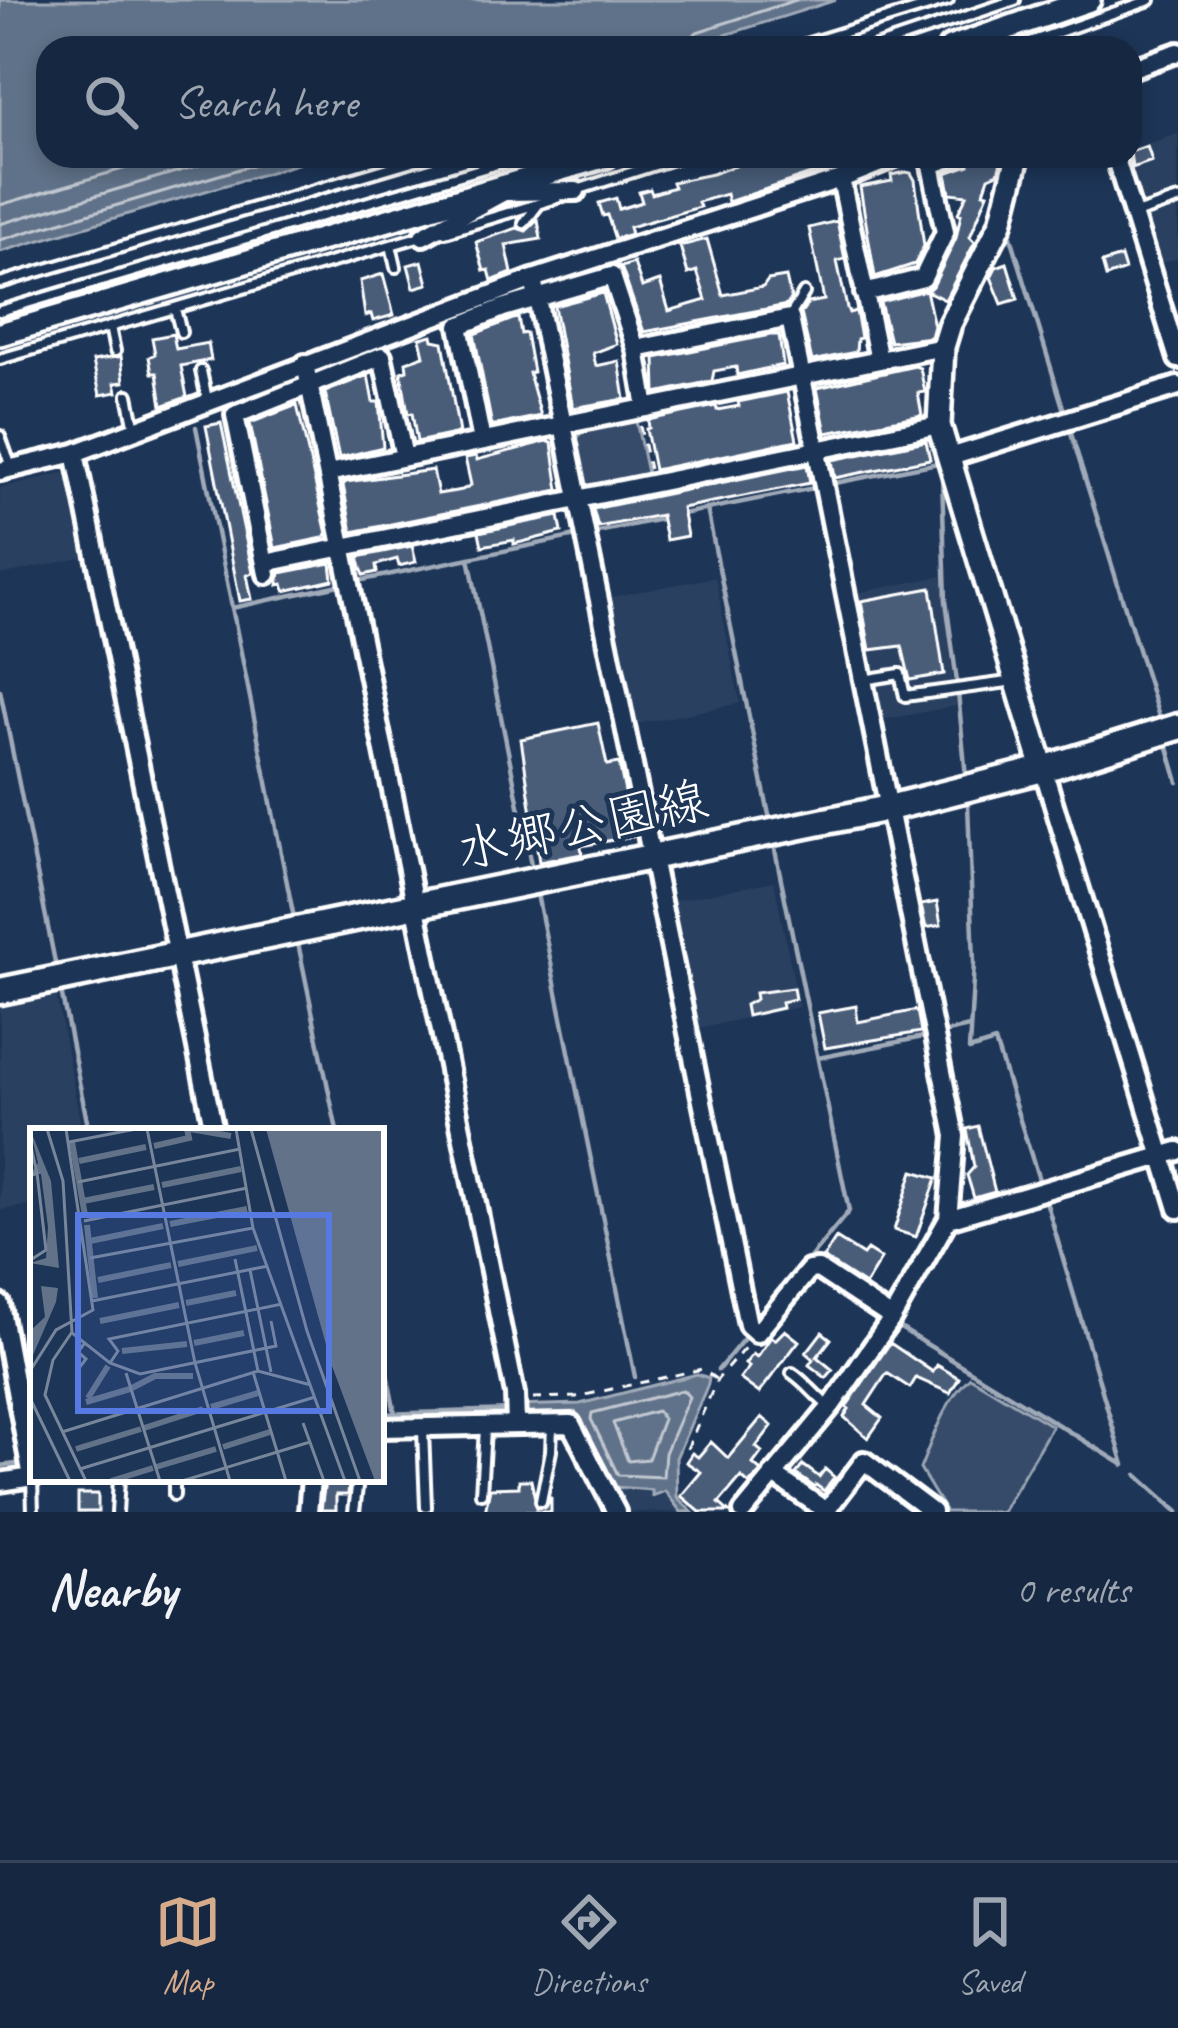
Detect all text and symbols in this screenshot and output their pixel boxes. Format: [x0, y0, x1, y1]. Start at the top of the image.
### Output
search box [36, 36, 1142, 168]
icon: search [78, 69, 144, 135]
text: Search here [174, 74, 357, 131]
street label: 水郷公園線 [451, 767, 713, 883]
inset map [30, 1128, 384, 1482]
text: Nearby [48, 1558, 176, 1622]
text: 0 results [1016, 1566, 1130, 1615]
tab: Map [155, 1889, 221, 2003]
tab: Directions [532, 1889, 646, 2003]
tab: Saved [957, 1889, 1023, 2003]

